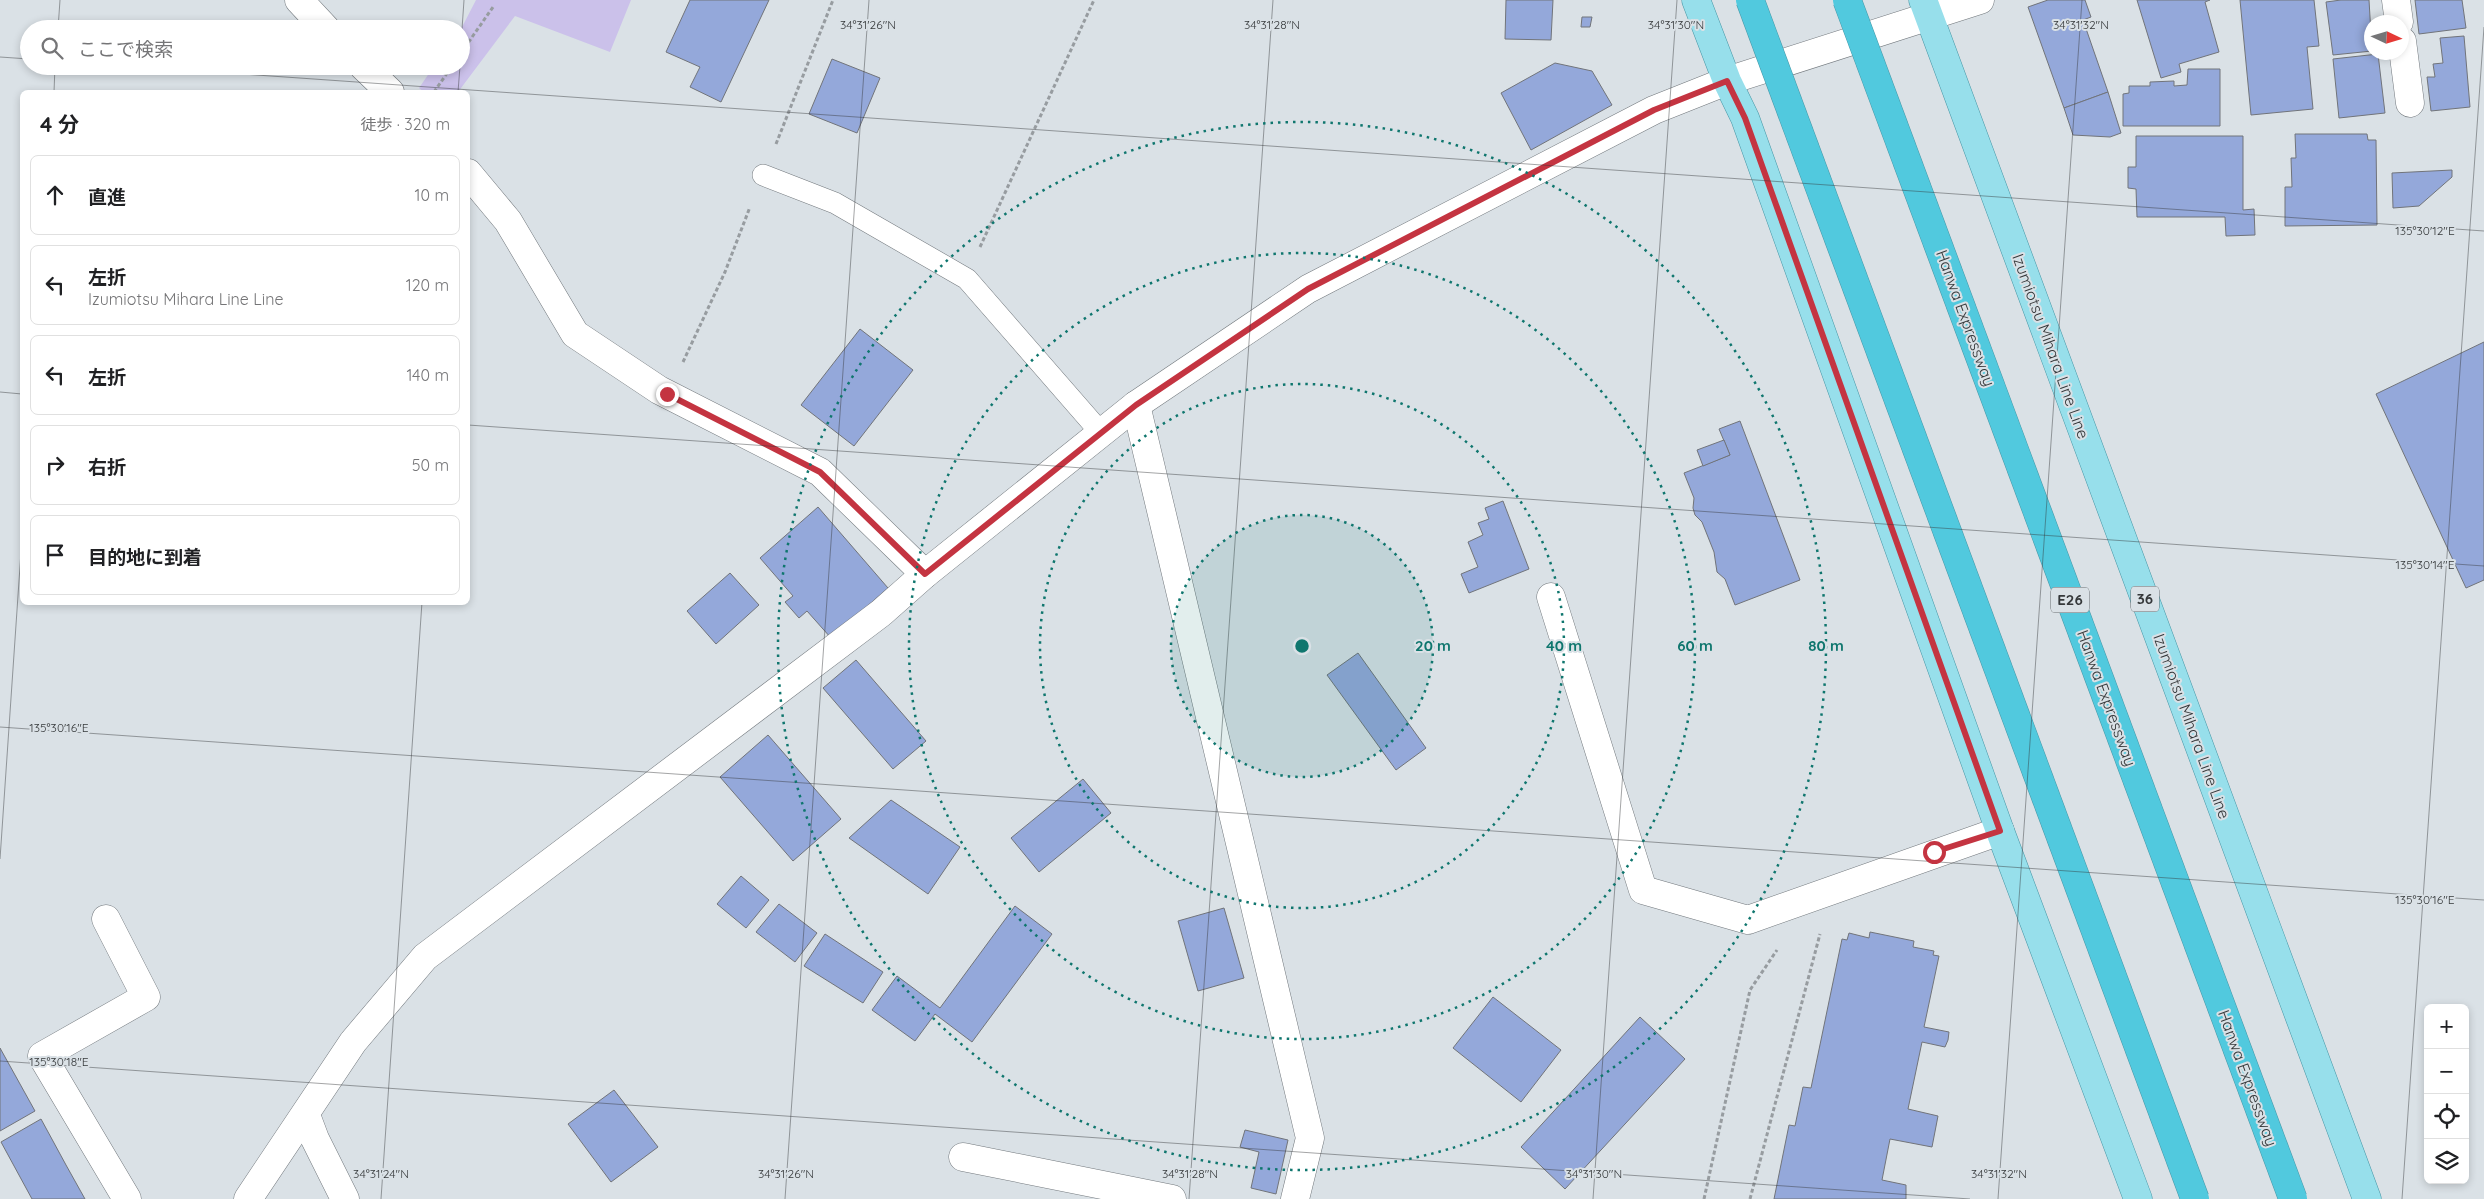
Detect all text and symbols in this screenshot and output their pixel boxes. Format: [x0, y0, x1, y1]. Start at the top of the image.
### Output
north arrow [2364, 15, 2409, 60]
text: 34°31'26"N [840, 17, 896, 32]
text: 34°31'28"N [1244, 17, 1300, 32]
text: 34°31'30"N [1648, 17, 1704, 32]
text: 34°31'32"N [2053, 17, 2109, 32]
search box [20, 20, 470, 75]
icon: search [38, 34, 66, 62]
text: ここで検索 [78, 37, 173, 61]
text: 4 分 [40, 111, 79, 137]
text: 徒歩 · 320 m [360, 114, 450, 134]
icon: ahead [41, 181, 69, 209]
text: 直進 [88, 185, 126, 209]
text: 10 m [415, 185, 449, 205]
text: 135°30'12"E [2395, 223, 2455, 238]
street label: Hanwa Expressway [1932, 247, 2000, 389]
street label: Izumiotsu Mihara Line Line [2008, 251, 2094, 441]
text: 左折 [88, 265, 126, 289]
icon: left [41, 271, 69, 299]
text: 120 m [406, 275, 449, 295]
text: Izumiotsu Mihara Line Line [88, 289, 283, 309]
icon: left [41, 361, 69, 389]
text: 左折 [88, 365, 126, 389]
text: 140 m [406, 365, 449, 385]
route end [656, 383, 679, 406]
icon: right [41, 451, 69, 479]
text: 右折 [88, 455, 126, 479]
text: 50 m [412, 455, 449, 475]
icon: arrive [41, 541, 69, 569]
text: 目的地に到着 [88, 545, 202, 569]
text: 135°30'14"E [2396, 557, 2455, 572]
road number: 36 [2131, 586, 2159, 612]
road number: E26 [2051, 588, 2089, 612]
street label: Hanwa Expressway [2073, 627, 2141, 769]
street label: Izumiotsu Mihara Line Line [2149, 631, 2235, 821]
text: 20 m [1415, 636, 1451, 655]
text: 40 m [1546, 636, 1582, 655]
text: 60 m [1677, 636, 1713, 655]
text: 80 m [1808, 636, 1844, 655]
centre of rings [1293, 637, 1311, 655]
text: 135°30'16"E [29, 720, 89, 735]
route start [1923, 841, 1946, 864]
text: 135°30'16"E [2395, 892, 2455, 907]
map controls [2424, 1004, 2469, 1184]
button: + [2424, 1004, 2469, 1049]
street label: Hanwa Expressway [2214, 1007, 2282, 1149]
button: − [2424, 1049, 2469, 1094]
text: 135°30'18"E [29, 1054, 89, 1069]
button: locate [2424, 1094, 2469, 1139]
button: layers [2424, 1139, 2469, 1184]
text: 34°31'24"N [353, 1166, 409, 1181]
text: 34°31'26"N [758, 1166, 814, 1181]
text: 34°31'28"N [1162, 1166, 1218, 1181]
text: 34°31'30"N [1566, 1166, 1622, 1181]
text: 34°31'32"N [1971, 1166, 2027, 1181]

